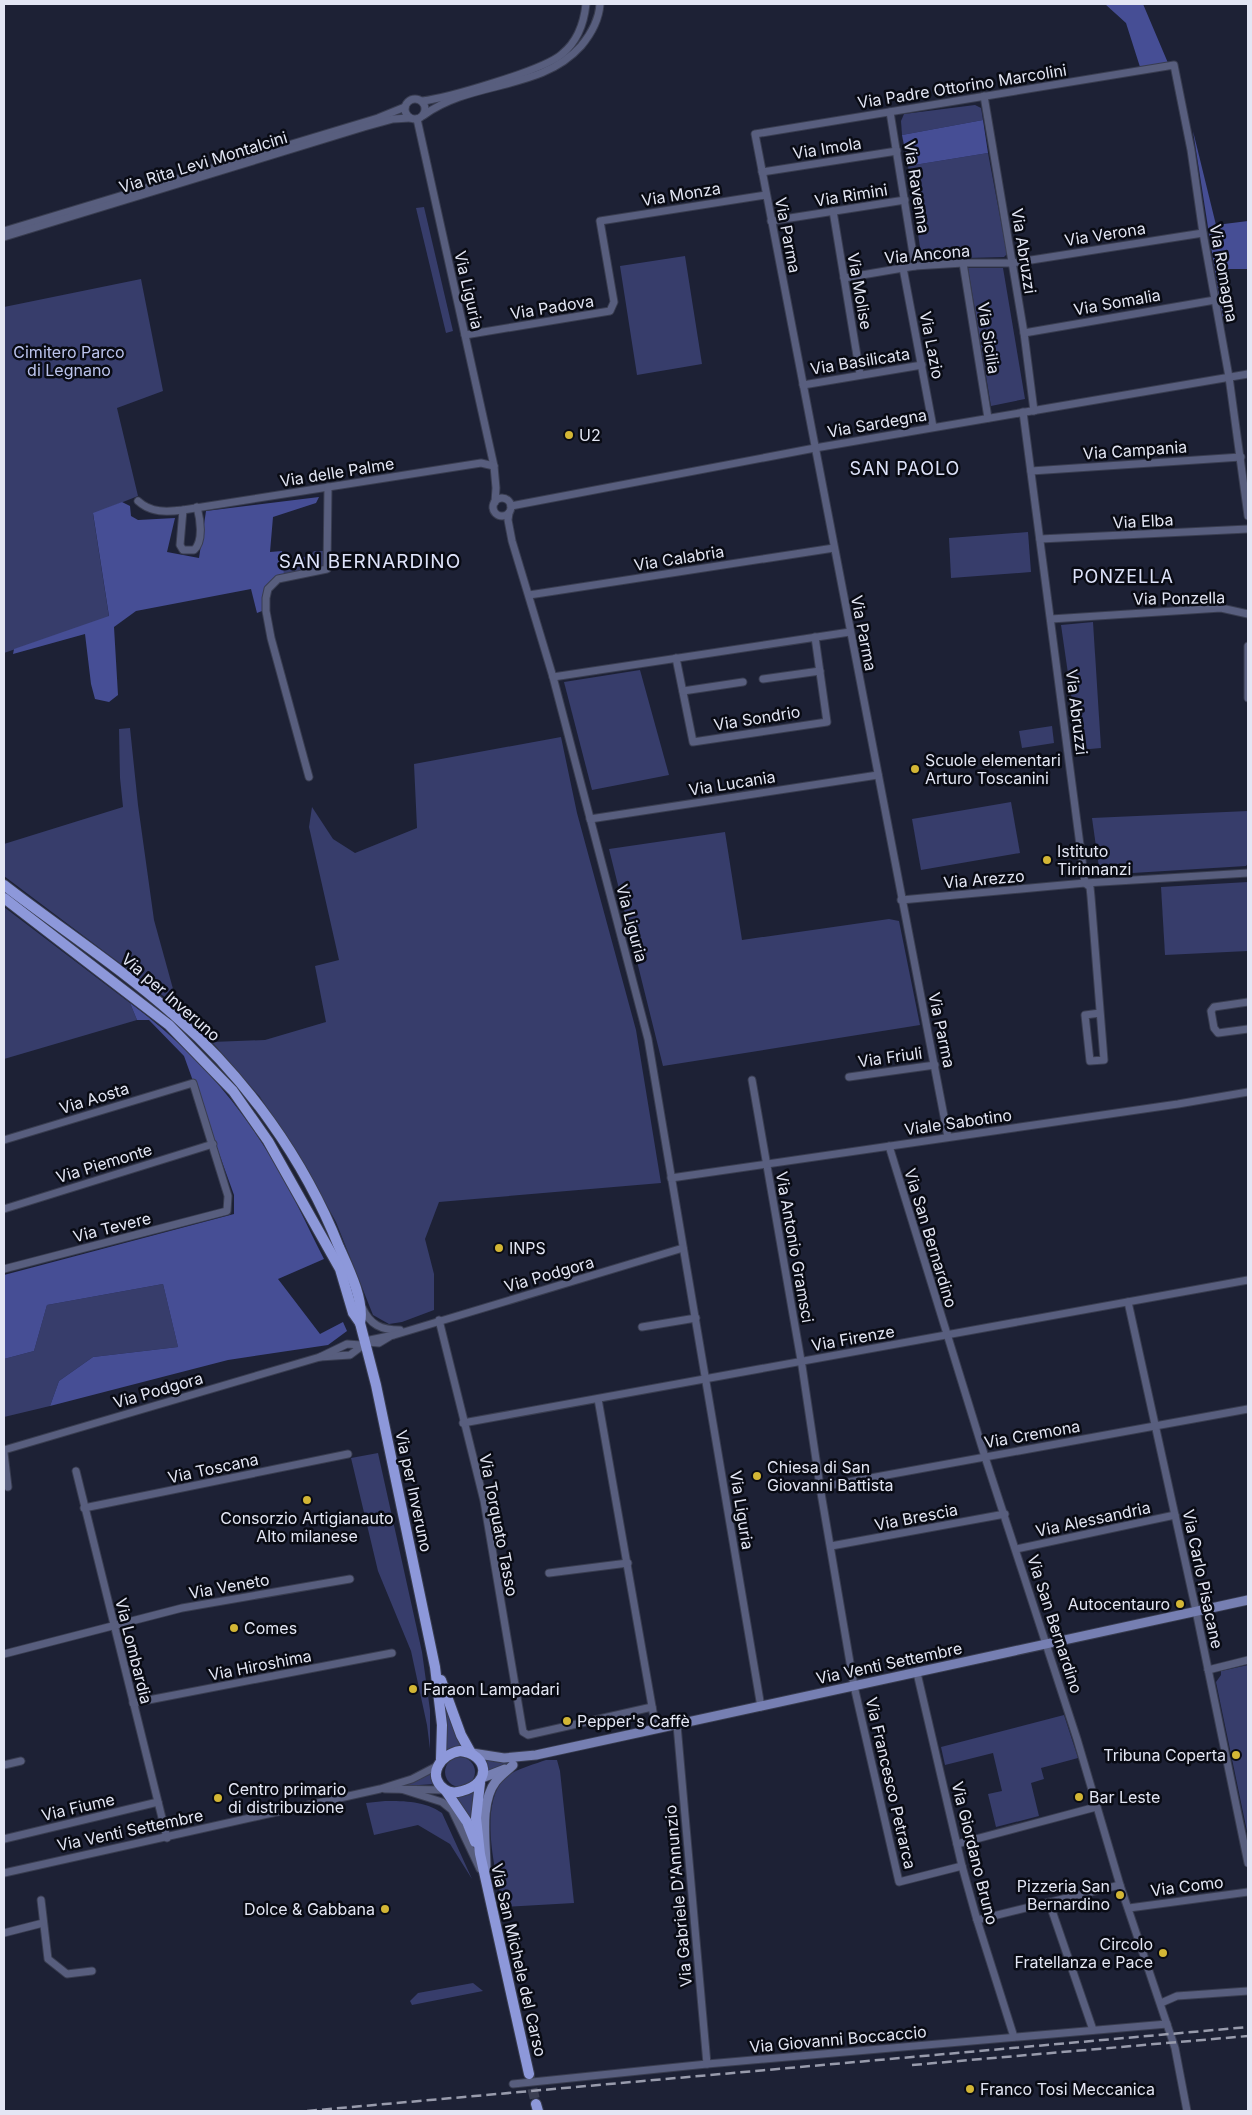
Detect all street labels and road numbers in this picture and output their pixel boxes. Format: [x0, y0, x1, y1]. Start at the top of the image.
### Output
street label: Via Padre Ottorino Marcolini [856, 60, 1068, 112]
street label: Via Rita Levi Montalcini [116, 127, 290, 197]
street label: Via Imola [791, 133, 863, 163]
street label: Via Ravenna [900, 139, 934, 235]
street label: Via Monza [640, 178, 722, 210]
street label: Via Rimini [813, 179, 889, 211]
street label: Via Parma [771, 195, 805, 275]
street label: Via Abruzzi [1007, 207, 1041, 295]
street label: Via Verona [1063, 218, 1147, 250]
street label: Via Romagna [1206, 222, 1242, 324]
street label: Via Ancona [883, 240, 971, 268]
street label: Via Liguria [450, 249, 488, 331]
street label: Via Molise [843, 251, 877, 331]
street label: Via Somalia [1072, 285, 1162, 319]
street label: Via Padova [509, 291, 595, 323]
street label: Via Sicilia [973, 301, 1005, 375]
street label: Via Lazio [916, 309, 948, 381]
street label: Via Basilicata [809, 343, 911, 379]
street label: Via Sardegna [826, 404, 928, 442]
street label: Via Campania [1082, 436, 1188, 464]
street label: Via delle Palme [278, 453, 396, 491]
street label: Via Elba [1112, 509, 1174, 533]
street label: Via Calabria [633, 541, 725, 575]
street label: Via Ponzella [1133, 587, 1225, 609]
street label: Via Parma [847, 593, 881, 673]
street label: Via Abruzzi [1062, 668, 1092, 756]
street label: Via Sondrio [712, 701, 802, 735]
street label: Via Lucania [687, 766, 777, 800]
street label: Via Arezzo [943, 865, 1025, 893]
street label: Via Liguria [612, 882, 652, 964]
street label: Via per Inveruno [118, 949, 224, 1045]
street label: Via Parma [924, 990, 960, 1070]
street label: Via Friuli [857, 1043, 923, 1071]
street label: Via Aosta [57, 1078, 131, 1118]
street label: Viale Sabotino [903, 1105, 1013, 1139]
street label: Via Piemonte [54, 1139, 154, 1187]
street label: Via San Bernardino [900, 1166, 962, 1310]
street label: Via Antonio Gramsci [772, 1170, 818, 1324]
street label: Via Tevere [71, 1208, 153, 1246]
street label: Via Podgora [502, 1252, 596, 1296]
street label: Via Firenze [810, 1321, 896, 1355]
street label: Via Podgora [111, 1368, 205, 1412]
street label: Via Cremona [982, 1416, 1082, 1452]
street label: Via per Inveruno [391, 1428, 437, 1554]
street label: Via Toscana [166, 1449, 260, 1487]
street label: Via Torquato Tasso [475, 1452, 523, 1598]
street label: Via Liguria [726, 1469, 758, 1551]
street label: Via Alessandria [1034, 1497, 1152, 1541]
street label: Via Brescia [873, 1499, 959, 1535]
street label: Via Carlo Pisacane [1178, 1508, 1228, 1650]
street label: Via San Bernardino [1023, 1552, 1087, 1696]
street label: Via Veneto [187, 1569, 271, 1603]
street label: Via Lombardia [111, 1596, 157, 1706]
street label: Via Venti Settembre [814, 1638, 964, 1688]
street label: Via Hiroshima [207, 1645, 313, 1685]
street label: Via Francesco Petrarca [861, 1695, 921, 1871]
street label: Via Giordano Bruno [948, 1779, 1002, 1927]
street label: Via Fiume [39, 1789, 117, 1825]
street label: Via Gabriele D'Annunzio [660, 1804, 696, 1988]
street label: Via Venti Settembre [55, 1805, 205, 1855]
street label: Via San Michele del Carso [487, 1861, 551, 2059]
street label: Via Como [1149, 1872, 1225, 1900]
street label: Via Giovanni Boccaccio [749, 2021, 927, 2057]

